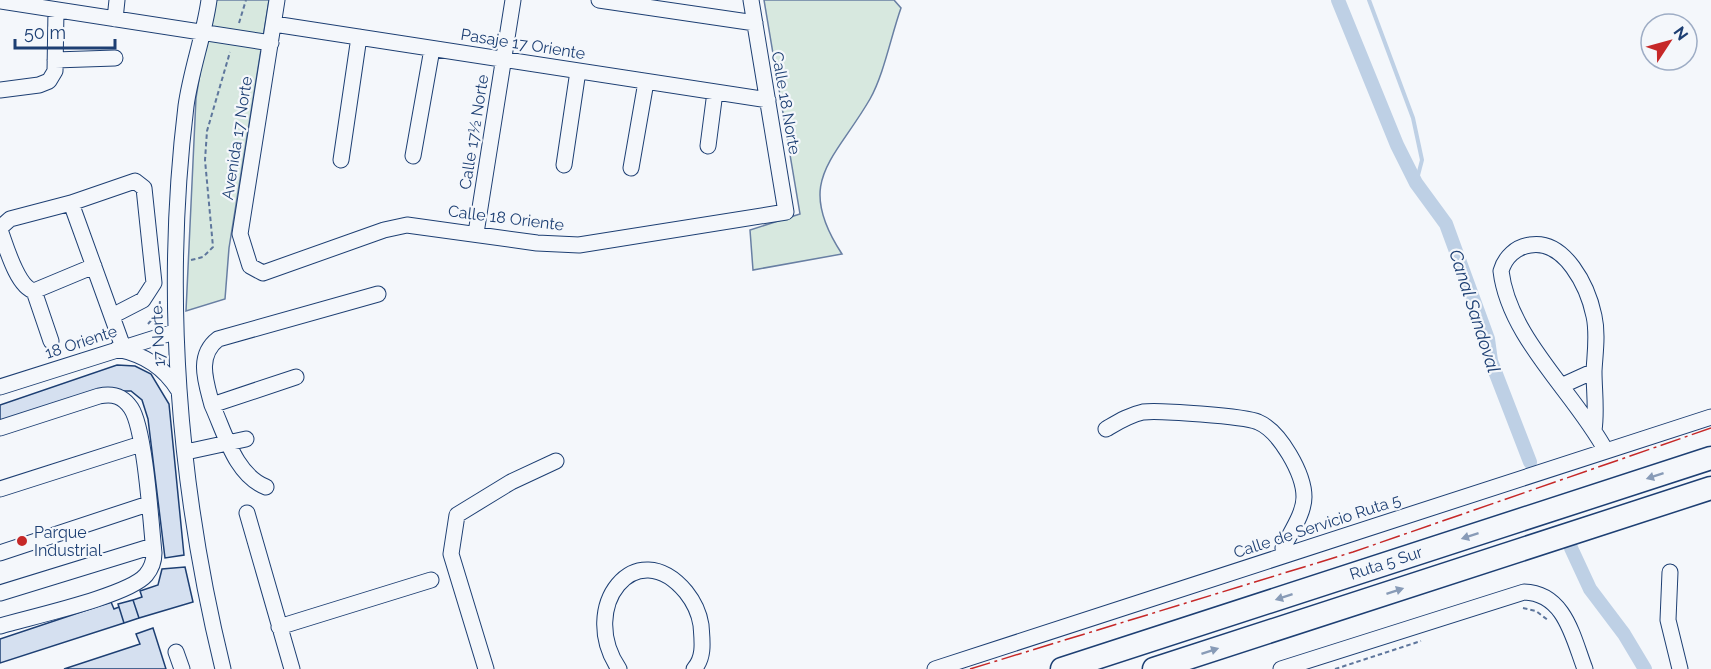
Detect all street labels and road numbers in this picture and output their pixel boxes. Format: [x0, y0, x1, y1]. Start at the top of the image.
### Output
street label: Pasaje 17 Oriente [459, 25, 587, 63]
street label: Calle 18 Norte [768, 50, 804, 156]
street label: Calle 17½ Norte [456, 73, 492, 191]
street label: Avenida 17 Norte [218, 75, 256, 201]
street label: Calle 18 Oriente [447, 201, 565, 235]
street label: 17 Norte [147, 305, 169, 367]
street label: 18 Oriente [43, 321, 119, 363]
street label: Calle de Servicio Ruta 5 [1231, 490, 1403, 562]
street label: Ruta 5 Sur [1347, 542, 1425, 584]

